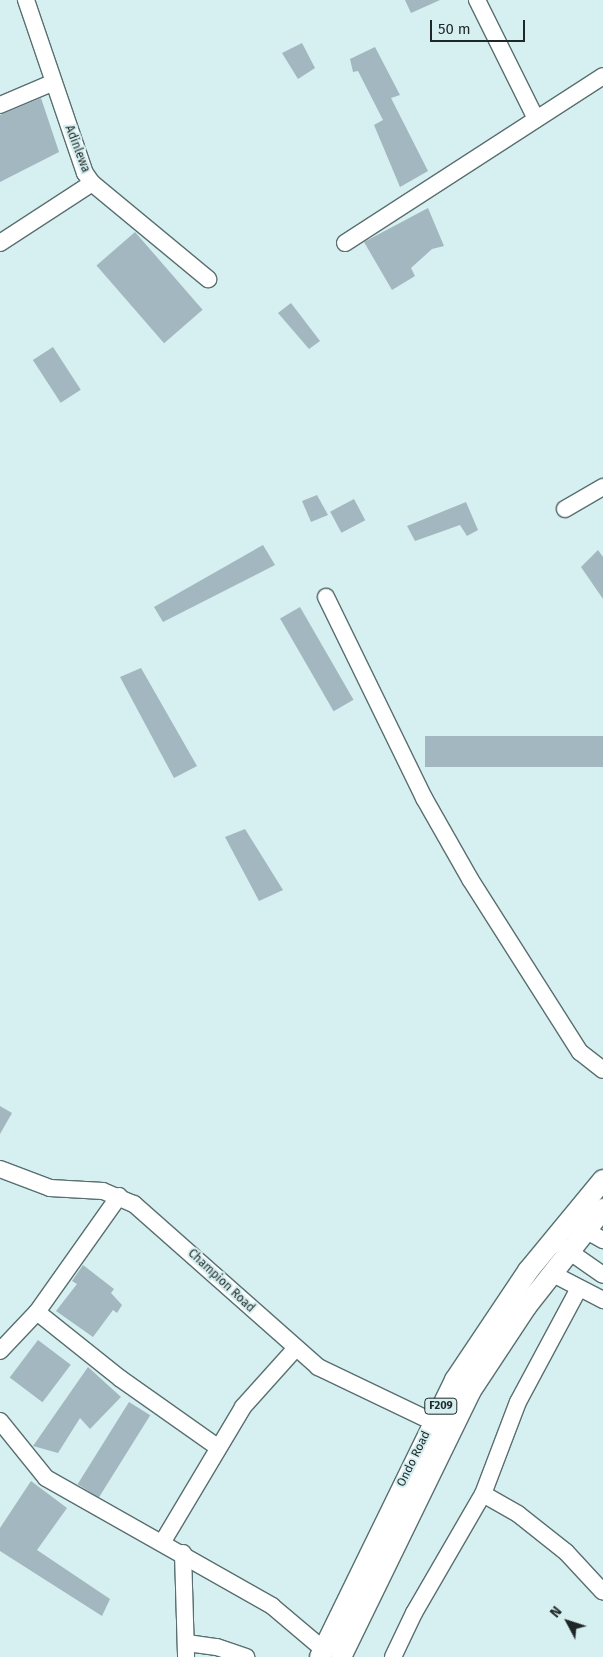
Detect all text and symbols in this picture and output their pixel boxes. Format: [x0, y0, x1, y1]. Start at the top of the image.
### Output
scale bar [433, 10, 528, 42]
text: 50 m [438, 20, 471, 38]
street label: Adinlewa [61, 123, 93, 175]
street label: Champion Road [185, 1246, 257, 1316]
road number: F209 [424, 1398, 458, 1414]
street label: Ondo Road [394, 1429, 434, 1489]
north arrow [543, 1597, 593, 1647]
text: N [547, 1603, 566, 1621]

